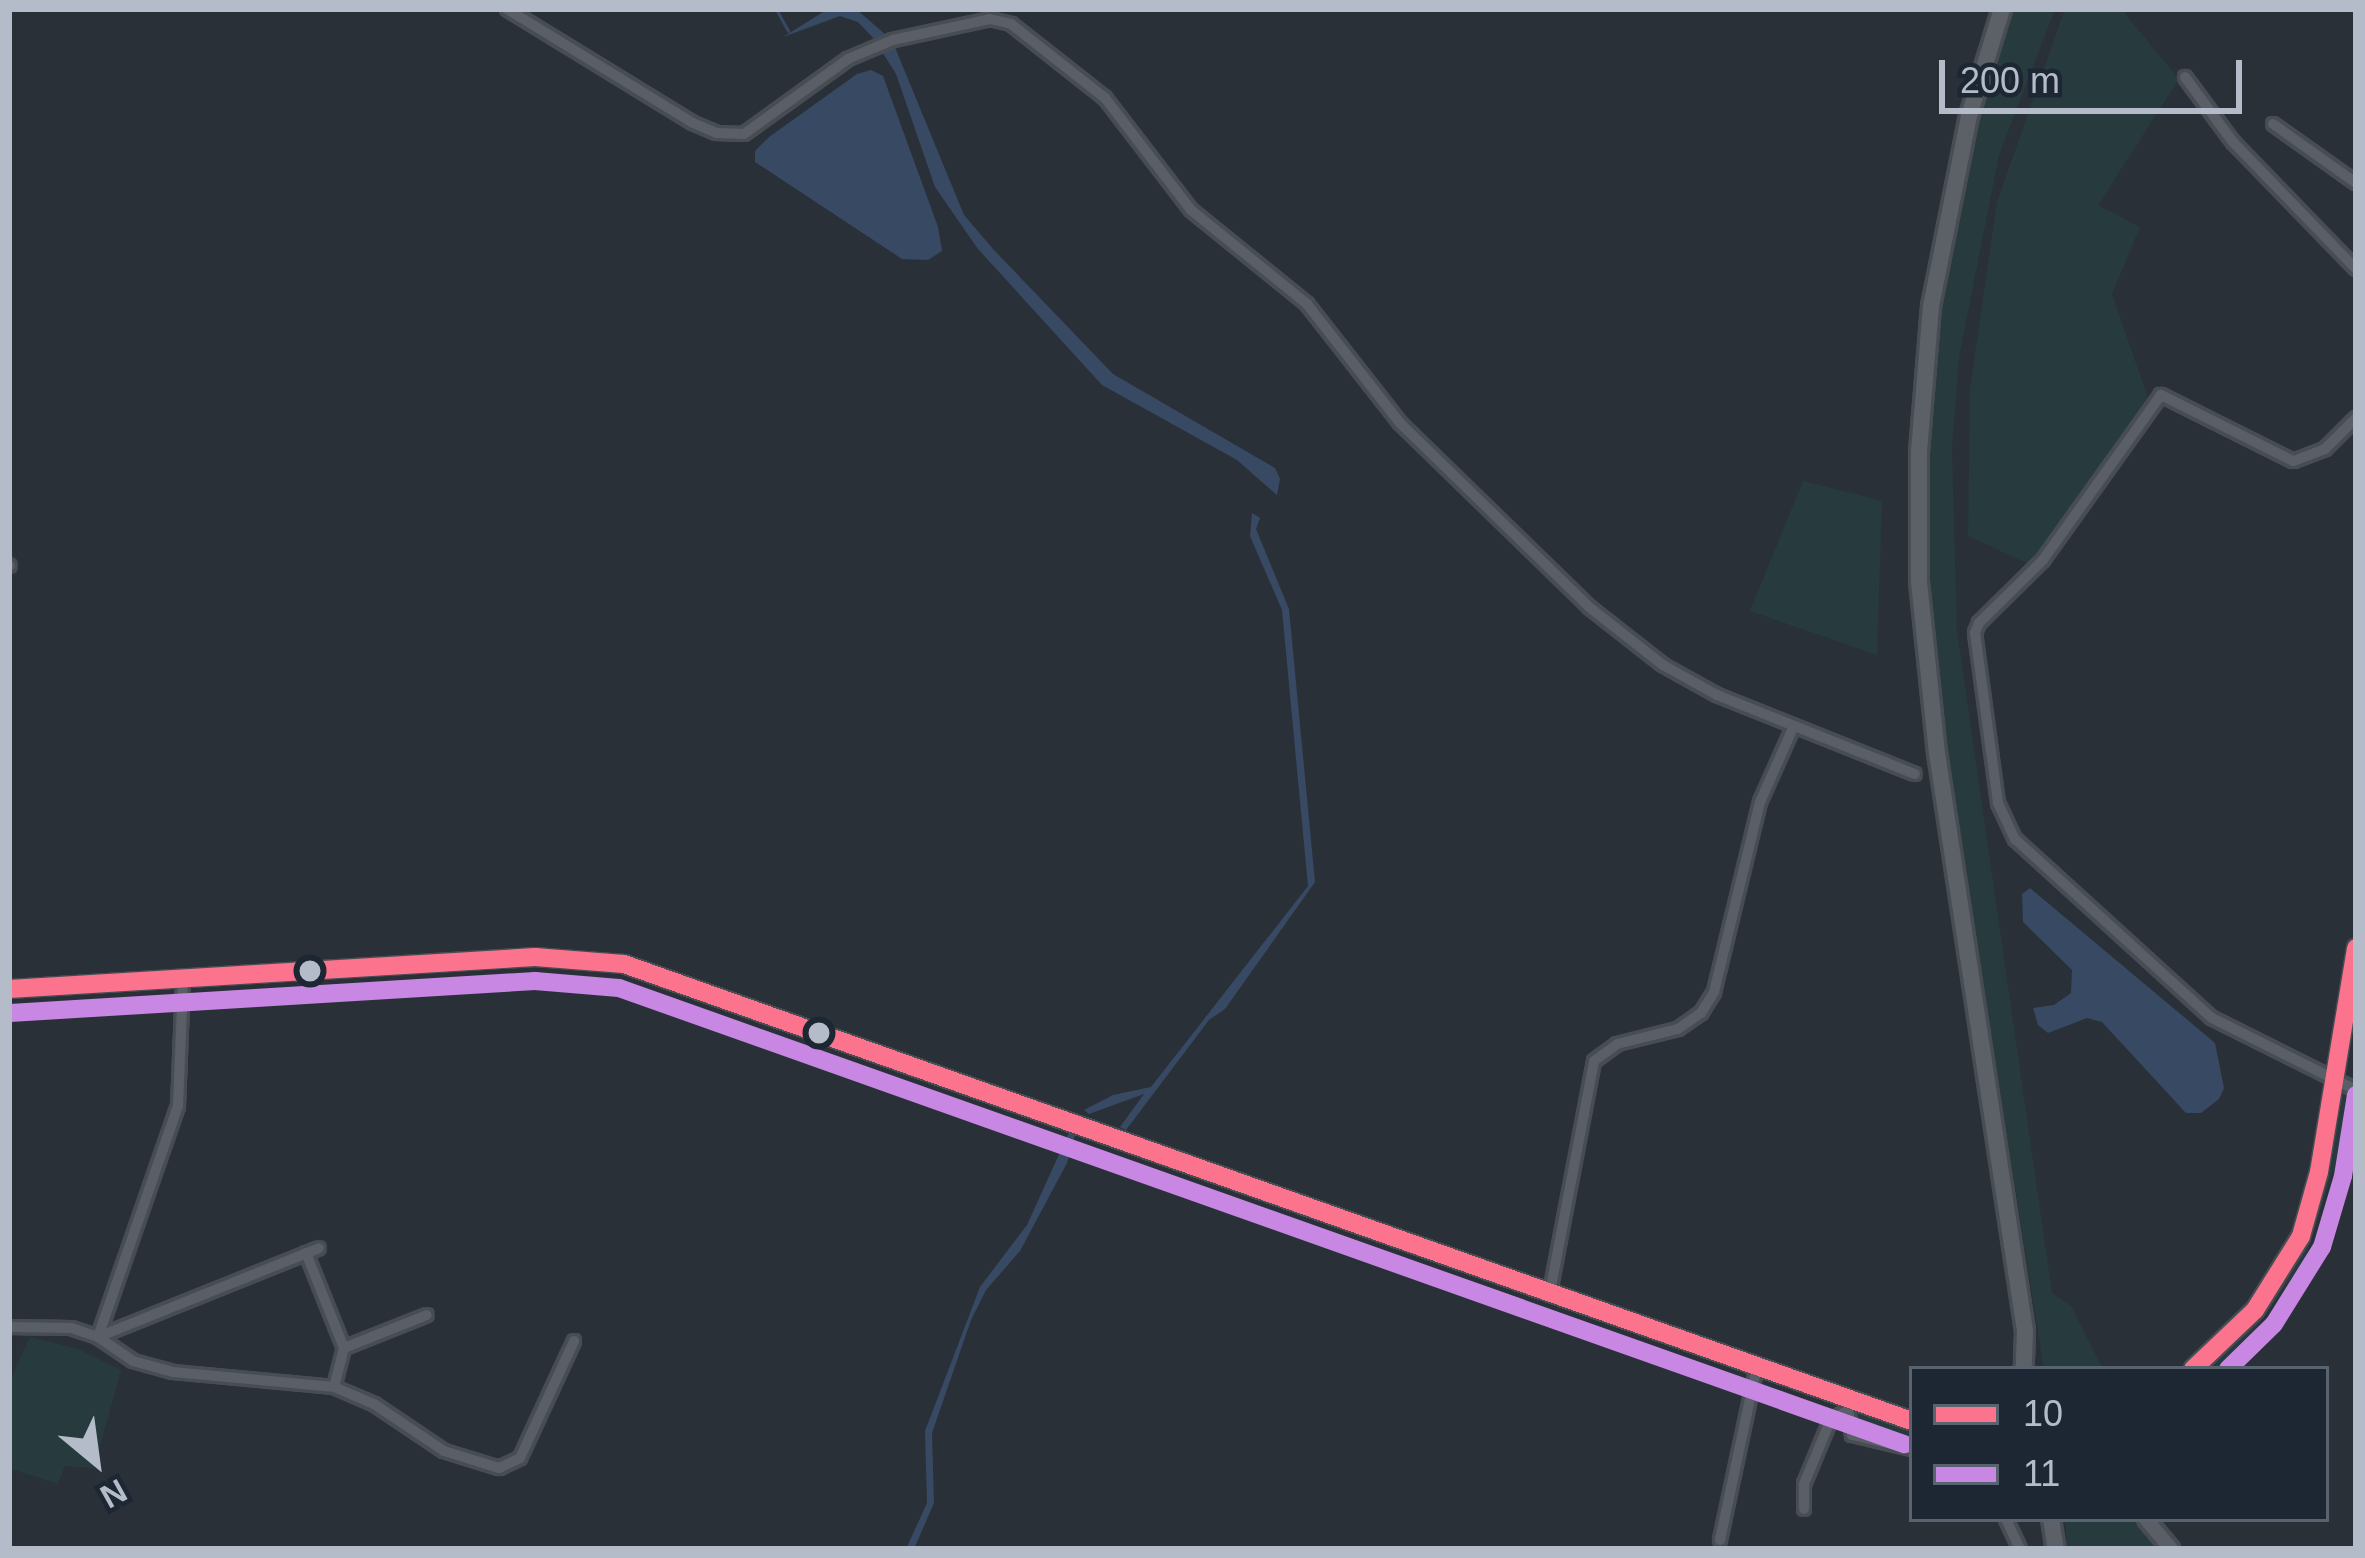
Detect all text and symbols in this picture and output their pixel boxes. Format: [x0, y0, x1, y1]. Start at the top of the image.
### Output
scale bar [1945, 36, 2248, 110]
text: 200 m [1960, 60, 2060, 101]
unlabelled marker [299, 960, 321, 982]
unlabelled marker [808, 1022, 830, 1044]
legend [1909, 1366, 2329, 1522]
text: 10 [2023, 1393, 2063, 1434]
north arrow [36, 1402, 156, 1522]
text: 11 [2023, 1453, 2060, 1494]
text: N [94, 1472, 133, 1516]

